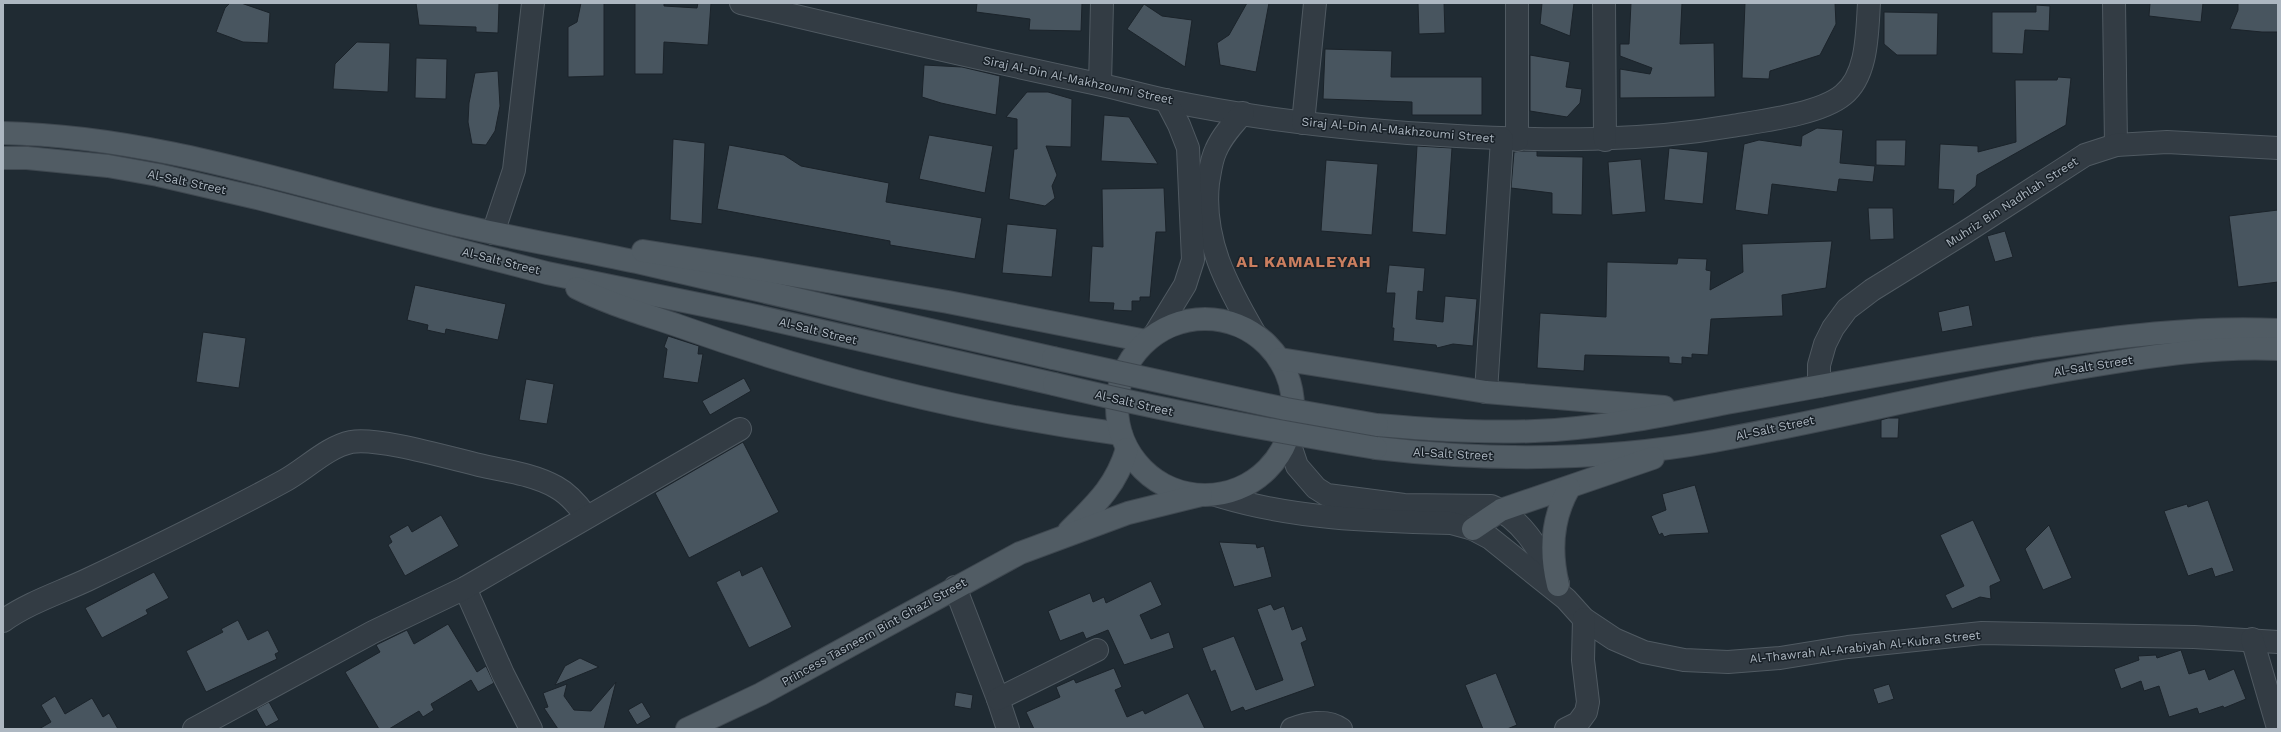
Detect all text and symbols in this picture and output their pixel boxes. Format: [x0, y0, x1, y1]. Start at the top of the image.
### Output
street label: Siraj Al-Din Al-Makhzoumi Street [982, 53, 1174, 107]
street label: Siraj Al-Din Al-Makhzoumi Street [1301, 115, 1495, 145]
street label: Muhriz Bin Nadhlah Street [1943, 154, 2081, 250]
street label: Al-Salt Street [146, 167, 228, 197]
street label: Al-Salt Street [461, 245, 541, 277]
district label: AL KAMALEYAH [1236, 252, 1372, 271]
street label: Al-Salt Street [778, 315, 858, 347]
street label: Al-Salt Street [2052, 353, 2134, 379]
street label: Al-Salt Street [1093, 387, 1175, 419]
street label: Al-Salt Street [1734, 413, 1816, 443]
street label: Al-Salt Street [1413, 445, 1493, 463]
street label: Princess Tasneem Bint Ghazi Street [779, 575, 969, 689]
street label: Al-Thawrah Al-Arabiyah Al-Kubra Street [1749, 628, 1981, 666]

